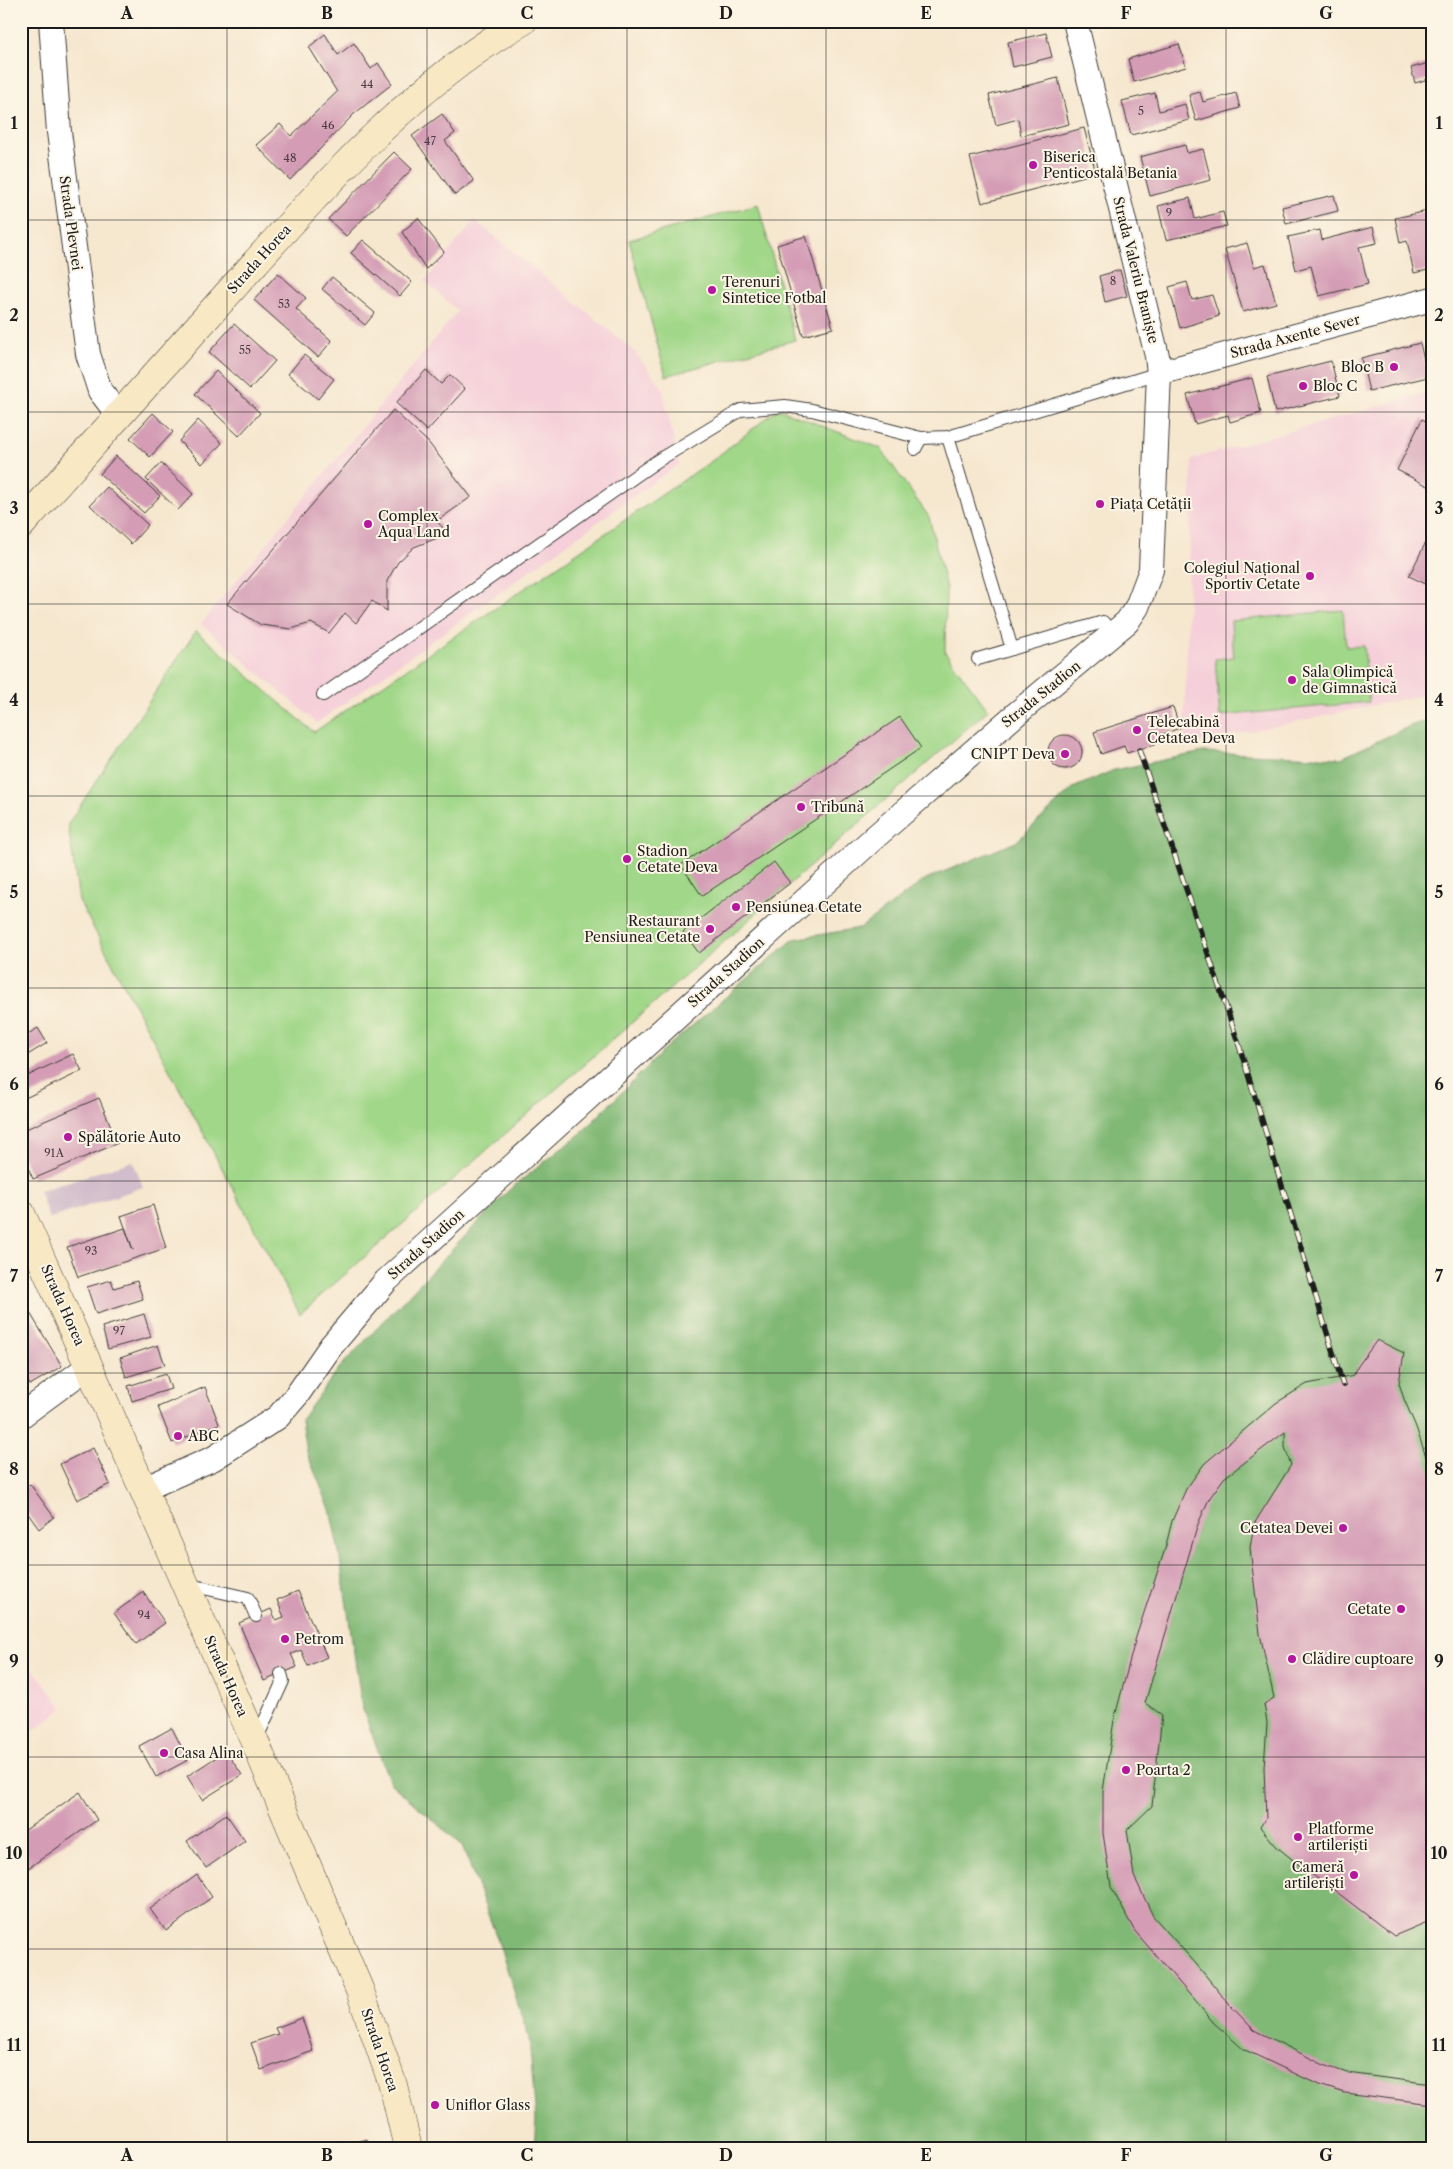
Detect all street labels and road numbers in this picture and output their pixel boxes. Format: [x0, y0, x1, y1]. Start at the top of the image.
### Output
street label: Strada Plevnei [55, 174, 87, 272]
street label: Strada Valeriu Braniște [1109, 195, 1163, 346]
street label: Strada Horea [223, 220, 295, 297]
street label: Strada Axente Sever [1228, 310, 1362, 362]
street label: Strada Stadion [998, 656, 1084, 731]
street label: Strada Stadion [684, 933, 768, 1011]
street label: Strada Stadion [384, 1205, 468, 1283]
street label: Strada Horea [37, 1262, 89, 1349]
street label: Strada Horea [200, 1633, 252, 1720]
street label: Strada Horea [357, 2006, 403, 2095]

